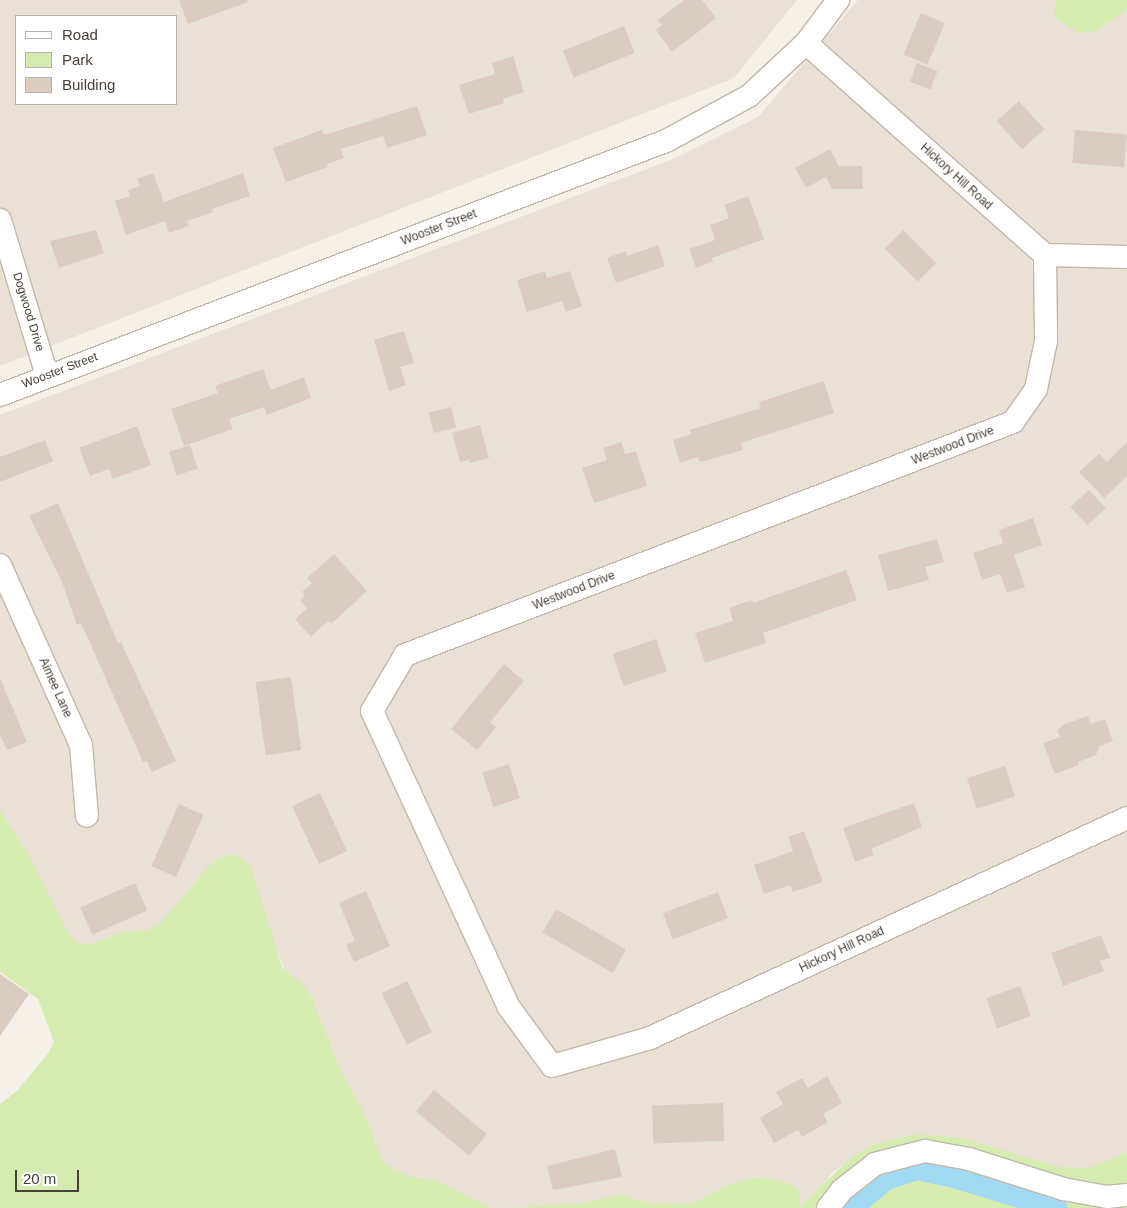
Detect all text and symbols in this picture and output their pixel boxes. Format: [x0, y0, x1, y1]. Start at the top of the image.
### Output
legend [15, 15, 178, 105]
text: Road [62, 26, 98, 43]
text: Park [62, 51, 93, 68]
text: Building [62, 76, 115, 93]
street label: Hickory Hill Road [917, 141, 995, 213]
street label: Wooster Street [399, 207, 479, 249]
street label: Dogwood Drive [9, 271, 47, 353]
street label: Wooster Street [20, 350, 100, 392]
street label: Westwood Drive [910, 424, 996, 468]
street label: Westwood Drive [531, 569, 617, 613]
street label: Aimee Lane [35, 656, 75, 720]
street label: Hickory Hill Road [797, 924, 887, 976]
scale bar [18, 1160, 81, 1192]
text: 20 m [23, 1170, 56, 1187]

